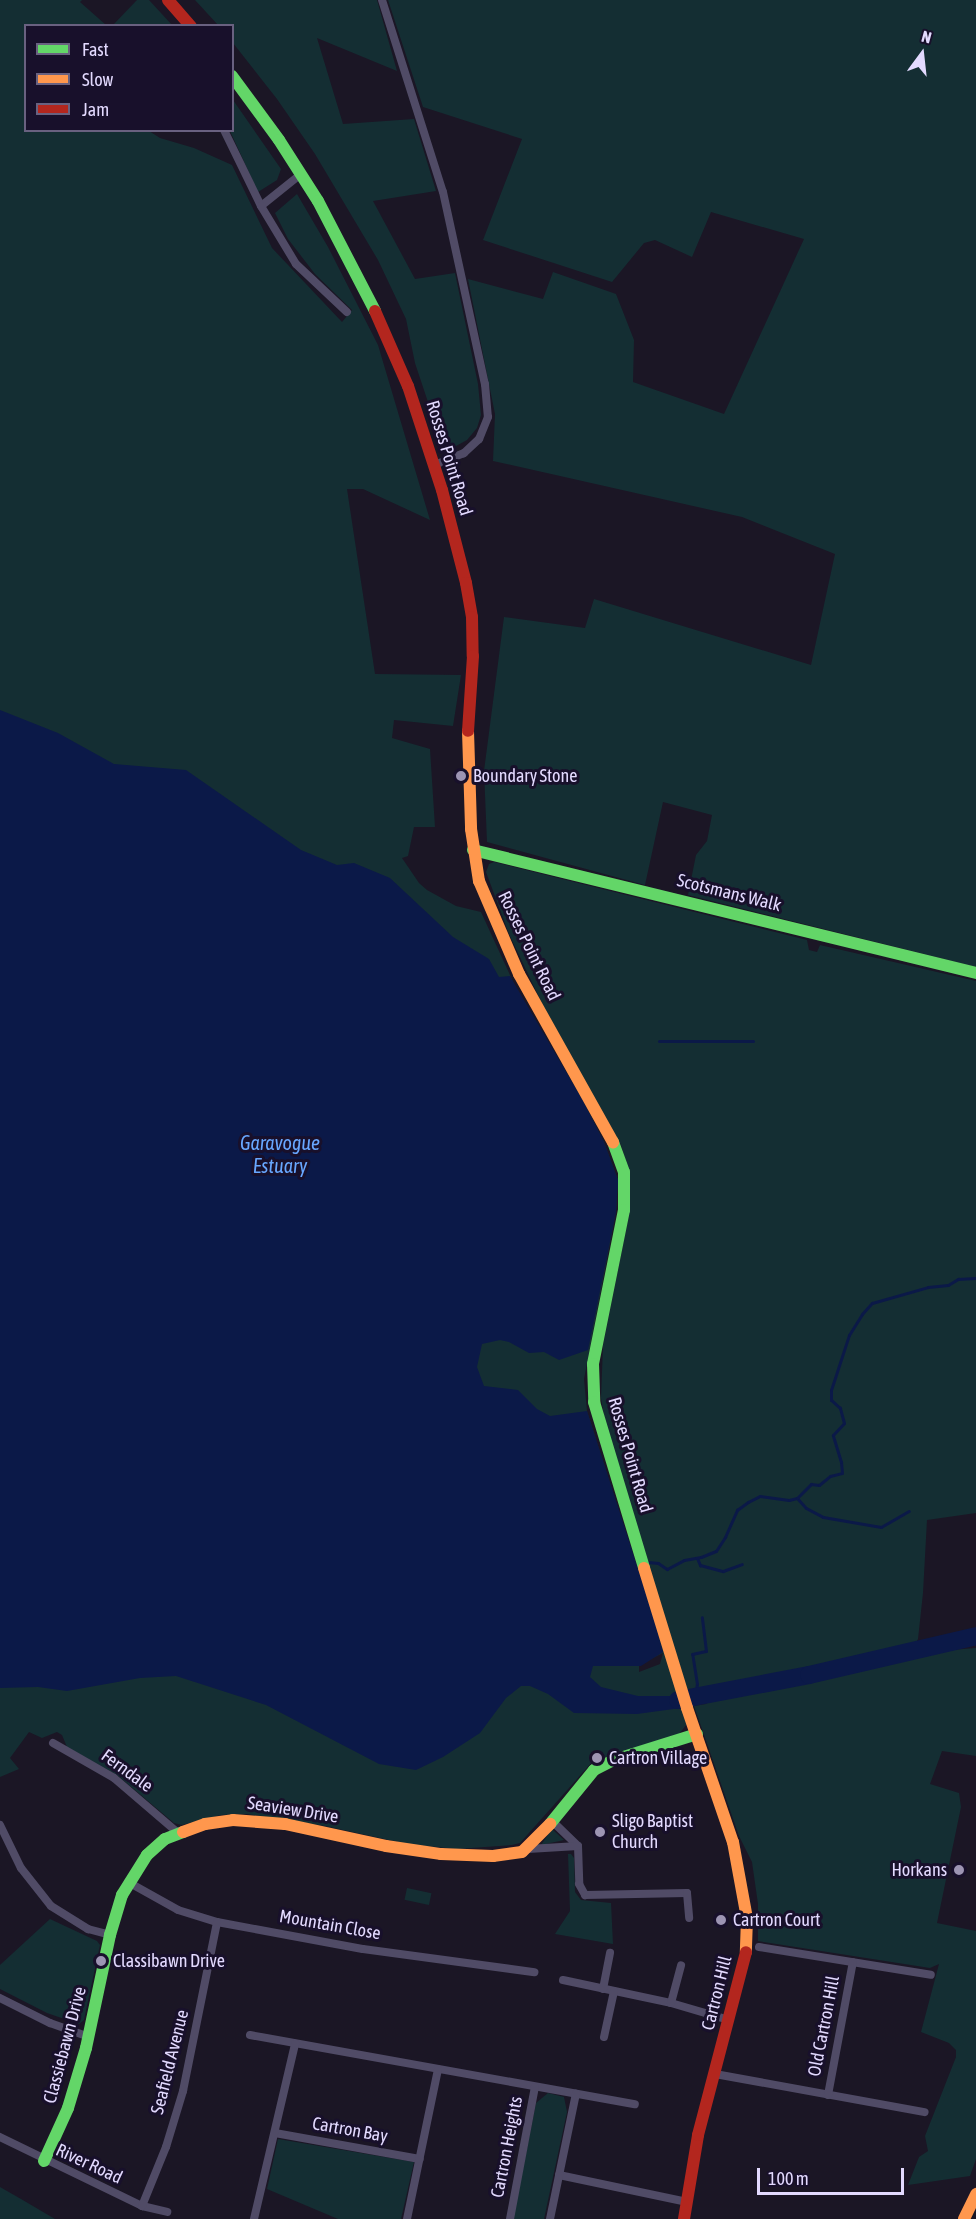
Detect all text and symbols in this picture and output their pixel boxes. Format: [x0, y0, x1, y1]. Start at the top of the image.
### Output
legend [24, 24, 234, 132]
north arrow [892, 24, 952, 84]
text: N [920, 27, 934, 47]
text: Fast [82, 39, 109, 60]
text: Slow [82, 69, 113, 90]
text: Jam [82, 99, 109, 120]
street label: Rosses Point Road [421, 398, 477, 518]
place label: Boundary Stone [473, 765, 577, 787]
marker: Boundary Stone [454, 769, 468, 783]
street label: Scotsmans Walk [675, 870, 783, 916]
street label: Rosses Point Road [493, 888, 565, 1004]
water label: Garavogue Estuary [240, 1130, 320, 1177]
street label: Rosses Point Road [603, 1395, 657, 1515]
street label: Ferndale [97, 1745, 157, 1797]
place label: Cartron Village [609, 1747, 707, 1769]
marker: Cartron Village [590, 1751, 604, 1765]
street label: Seaview Drive [246, 1792, 340, 1828]
place label: Sligo Baptist Church [612, 1811, 693, 1854]
marker: Sligo Baptist Church [593, 1825, 607, 1839]
place label: Horkans [891, 1859, 947, 1881]
marker: Horkans [952, 1863, 966, 1877]
street label: Mountain Close [278, 1905, 382, 1945]
place label: Cartron Court [733, 1909, 820, 1931]
marker: Cartron Court [714, 1913, 728, 1927]
place label: Classibawn Drive [113, 1950, 225, 1972]
marker: Classibawn Drive [94, 1954, 108, 1968]
street label: Cartron Hill [697, 1954, 737, 2032]
street label: Old Cartron Hill [804, 1974, 844, 2078]
street label: Classiebawn Drive [39, 1984, 91, 2106]
street label: Seafield Avenue [147, 2008, 193, 2116]
street label: Cartron Heights [487, 2095, 527, 2199]
street label: Cartron Bay [311, 2113, 389, 2147]
street label: River Road [52, 2139, 126, 2189]
scale bar [760, 2156, 907, 2194]
text: 100 m [768, 2168, 809, 2189]

